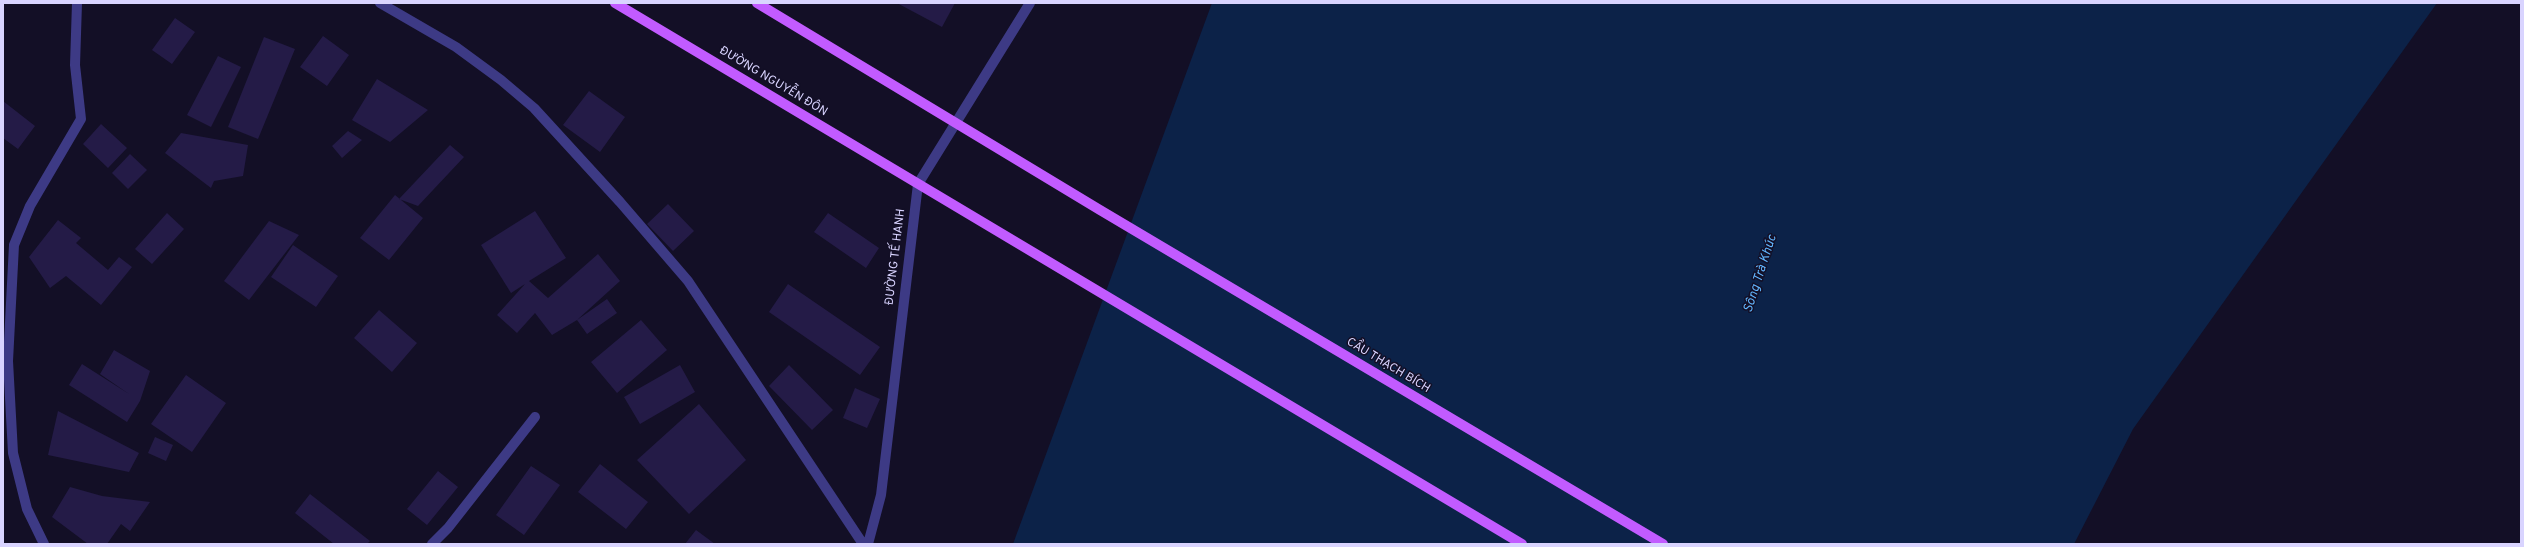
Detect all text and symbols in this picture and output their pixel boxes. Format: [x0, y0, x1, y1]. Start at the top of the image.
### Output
street label: ĐƯỜNG NGUYỄN ĐÔN [716, 44, 830, 120]
street label: ĐƯỜNG TẾ HANH [883, 208, 909, 306]
water label: Sông Trà Khúc [1741, 233, 1781, 315]
street label: CẦU THẠCH BÍCH [1344, 335, 1432, 397]

